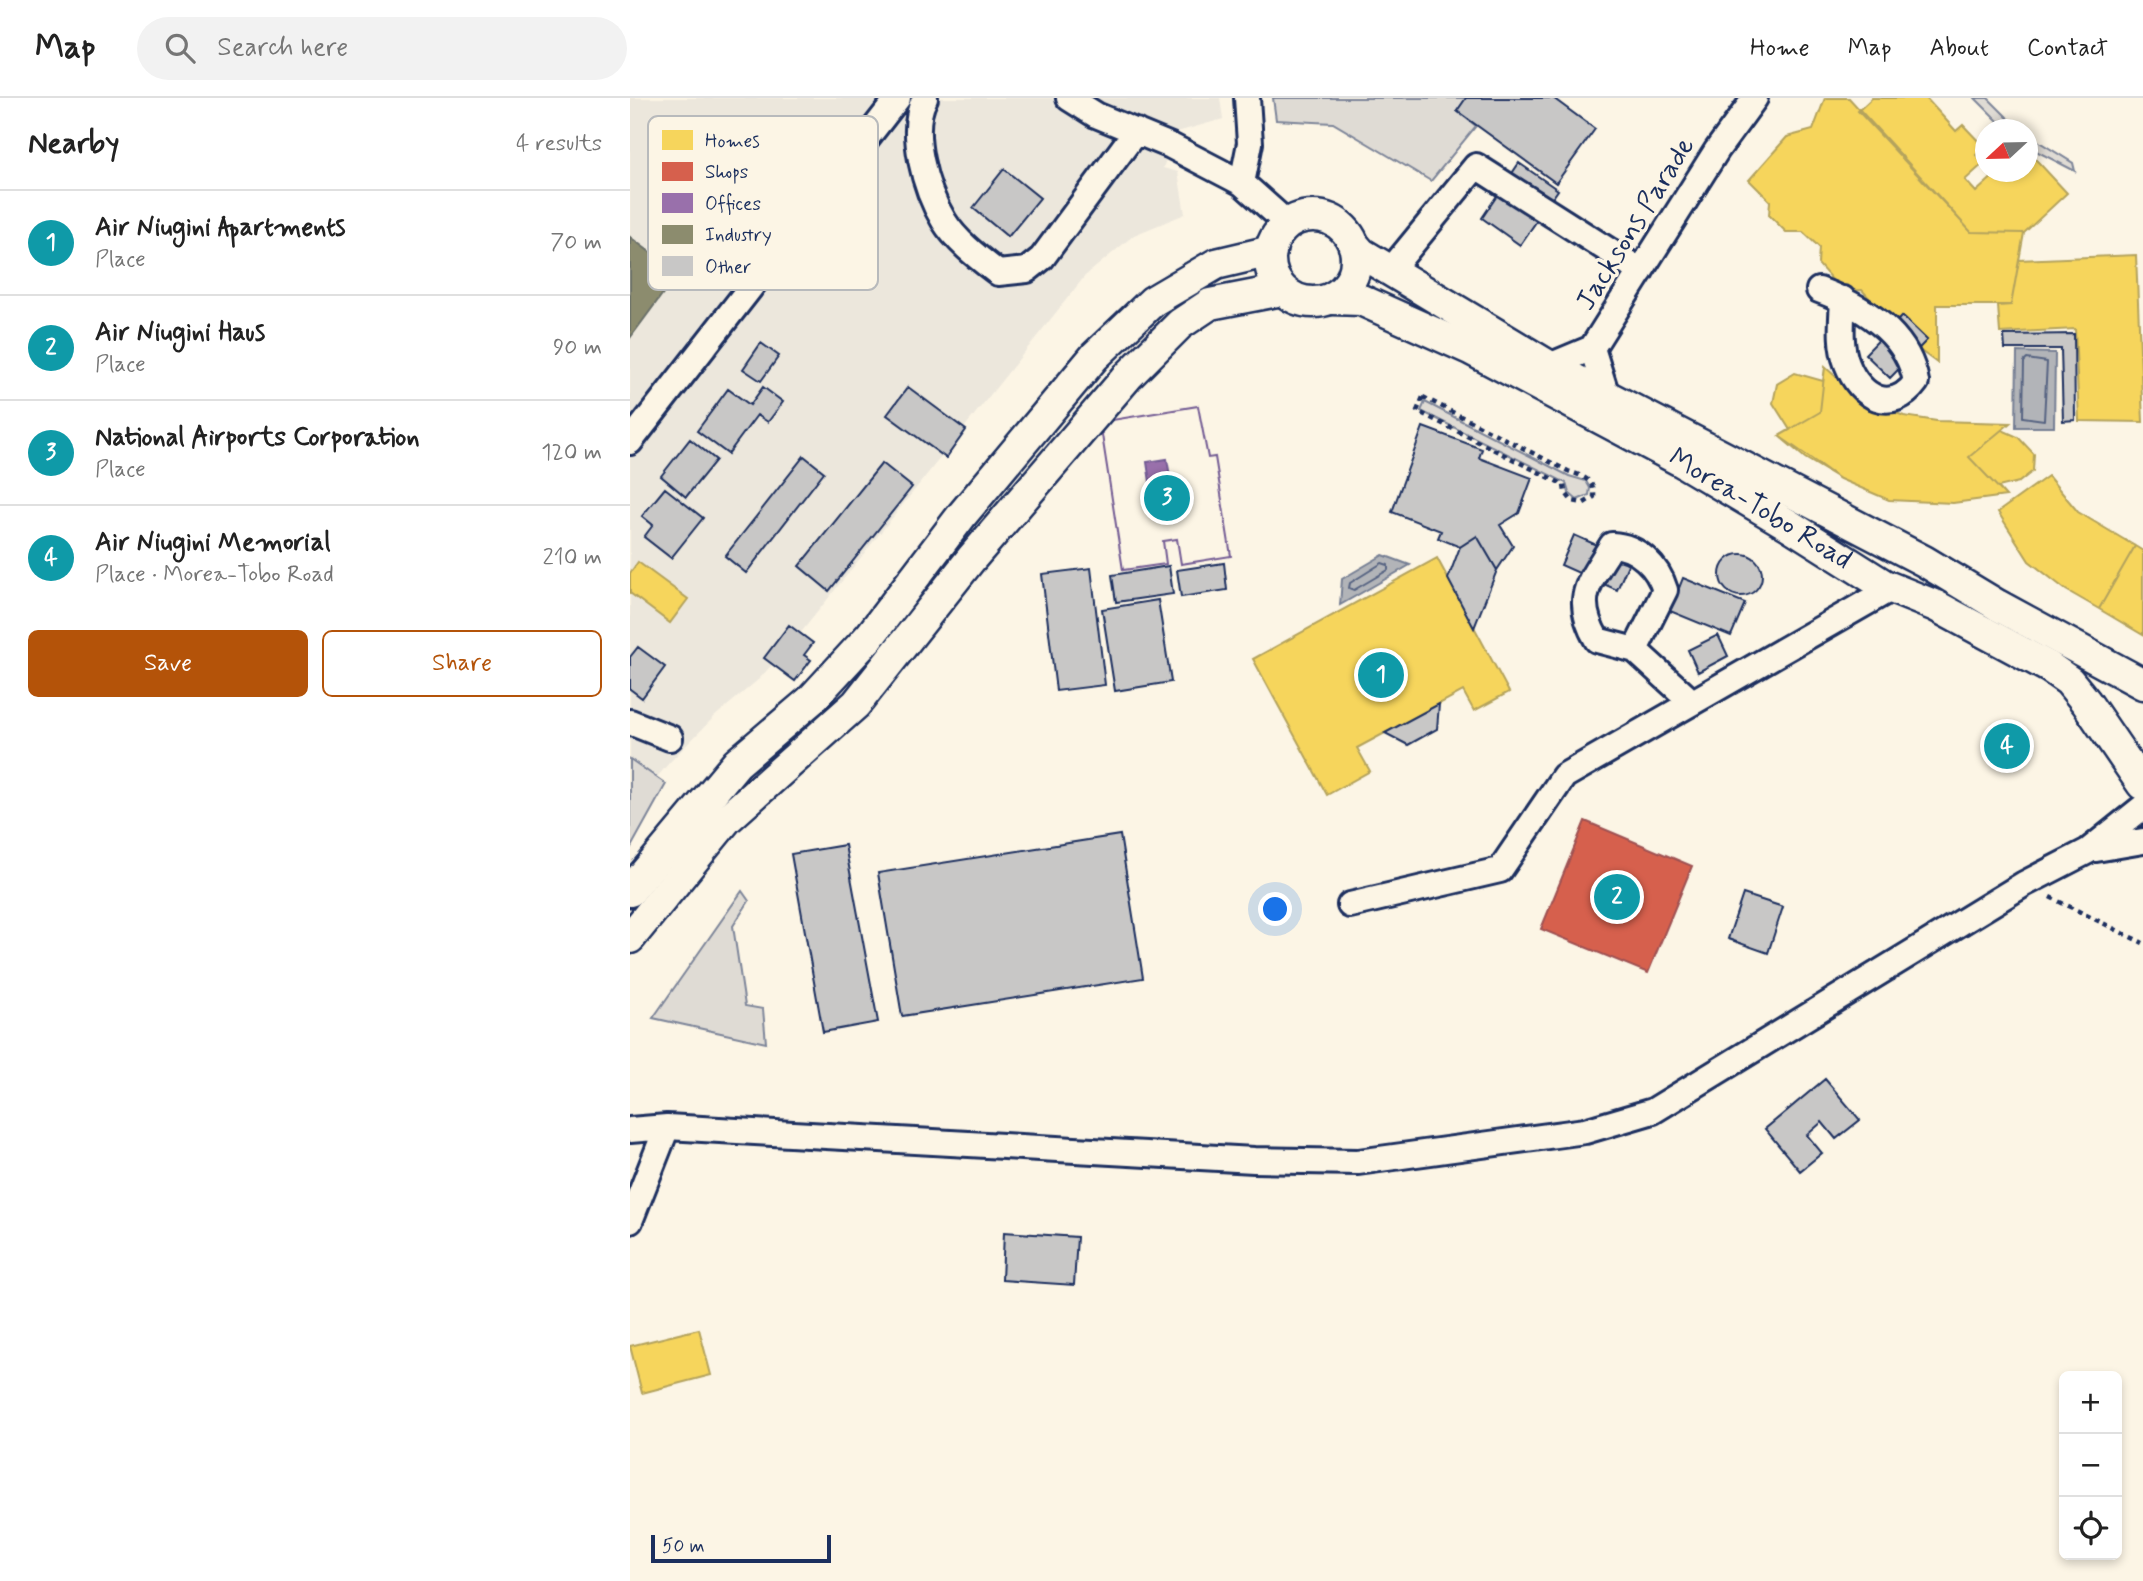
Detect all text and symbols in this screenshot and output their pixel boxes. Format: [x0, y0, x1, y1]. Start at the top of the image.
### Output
search box [137, 17, 627, 80]
text: Map [35, 26, 95, 70]
icon: search [161, 29, 199, 67]
text: Search here [217, 31, 348, 65]
text: Home [1750, 33, 1810, 64]
text: Map [1848, 33, 1892, 64]
text: About [1930, 33, 1989, 64]
text: Contact [2027, 33, 2108, 64]
legend [648, 116, 878, 290]
north arrow [1975, 119, 2038, 182]
text: Nearby [28, 124, 119, 163]
text: 4 results [516, 129, 602, 159]
text: Homes [705, 129, 760, 154]
street label: Jacksons Parade [1568, 130, 1704, 318]
text: Shops [705, 160, 748, 185]
text: Offices [705, 192, 761, 217]
text: Air Niugini Apartments [95, 211, 346, 245]
text: Industry [705, 223, 772, 248]
text: 1 [46, 228, 56, 258]
text: 70 m [550, 228, 602, 258]
text: Place [95, 245, 146, 275]
text: Other [705, 255, 751, 280]
text: Air Niugini Haus [95, 316, 265, 350]
text: 2 [45, 333, 57, 363]
text: 90 m [553, 333, 602, 363]
text: Place [95, 350, 146, 380]
text: National Airports Corporation [95, 421, 420, 455]
text: 3 [46, 438, 56, 468]
text: 120 m [541, 438, 602, 468]
street label: Morea-Tobo Road [1662, 439, 1859, 579]
text: Place [95, 455, 146, 485]
pin: 3 [1144, 472, 1190, 524]
text: Air Niugini Memorial [95, 526, 331, 560]
text: 4 [44, 543, 58, 573]
text: 210 m [542, 543, 602, 573]
text: Place · Morea-Tobo Road [95, 560, 334, 590]
button: Save [28, 630, 308, 697]
button: Share [322, 630, 602, 697]
pin: 1 [1358, 649, 1404, 701]
pin: 4 [1984, 720, 2030, 772]
pin: 2 [1594, 871, 1640, 923]
your location [1258, 892, 1292, 926]
map controls [2059, 1371, 2122, 1560]
button: + [2059, 1371, 2122, 1434]
button: − [2059, 1434, 2122, 1497]
button: locate [2059, 1497, 2122, 1560]
scale bar [651, 1532, 831, 1564]
text: 50 m [662, 1534, 705, 1559]

